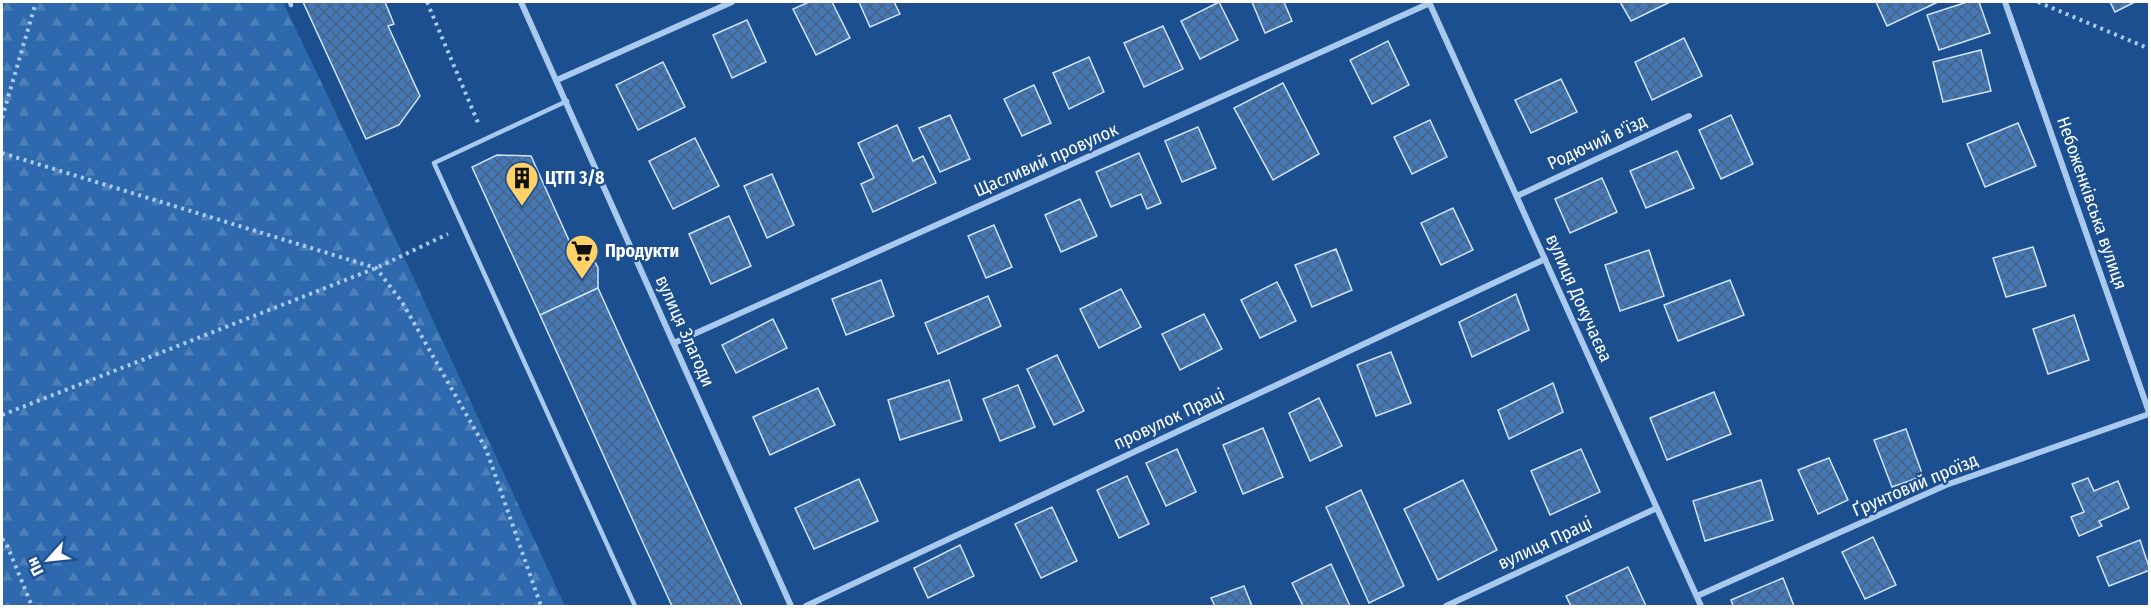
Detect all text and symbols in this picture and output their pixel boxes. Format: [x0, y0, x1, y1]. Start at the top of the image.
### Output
street label: Родючий в'їзд [1544, 109, 1650, 175]
street label: Небоженківська вулиця [2052, 114, 2132, 292]
street label: Щасливий провулок [971, 118, 1122, 202]
building icon: ЦТП 3/8 [504, 160, 540, 207]
place label: ЦТП 3/8 [545, 167, 605, 189]
street label: вулиця Докучаєва [1541, 231, 1617, 365]
supermarket icon: Продукти [564, 233, 600, 280]
place label: Продукти [605, 240, 679, 262]
street label: вулиця Злагоди [651, 272, 719, 390]
street label: провулок Праці [1110, 384, 1228, 454]
street label: Ґрунтовий проїзд [1849, 449, 1981, 521]
street label: вулиця Праці [1494, 512, 1596, 574]
north arrow [18, 530, 78, 590]
text: Пн [23, 554, 48, 579]

